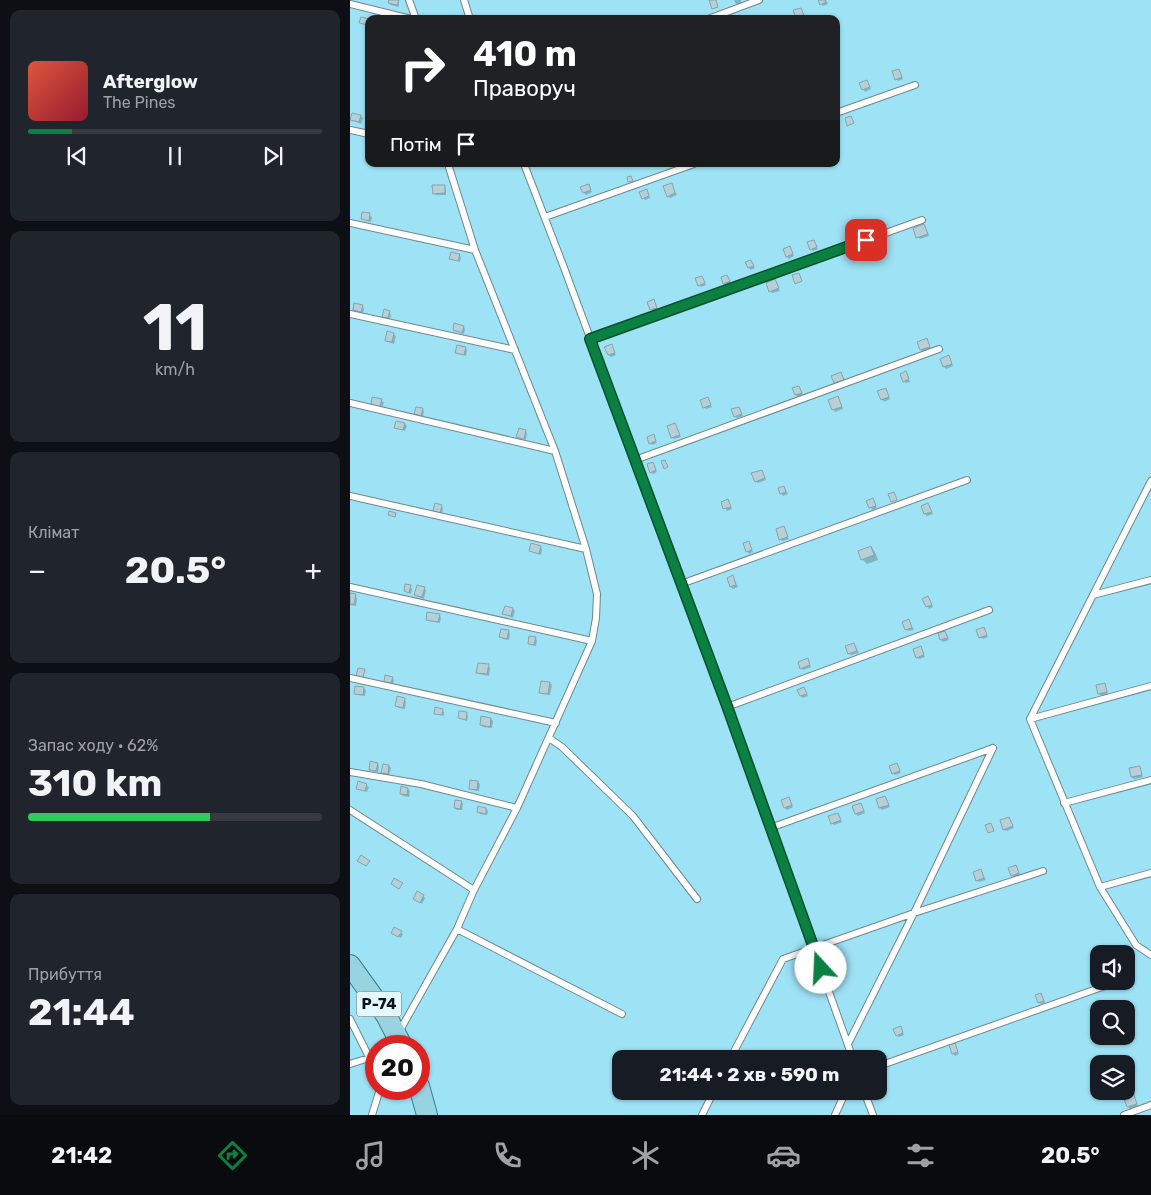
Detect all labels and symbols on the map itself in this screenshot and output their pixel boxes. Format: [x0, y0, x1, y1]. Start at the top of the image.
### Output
pin [845, 219, 887, 261]
position arrow [794, 941, 846, 993]
road number: Р-74 [356, 992, 402, 1016]
speed limit sign: 20 [365, 1035, 430, 1100]

